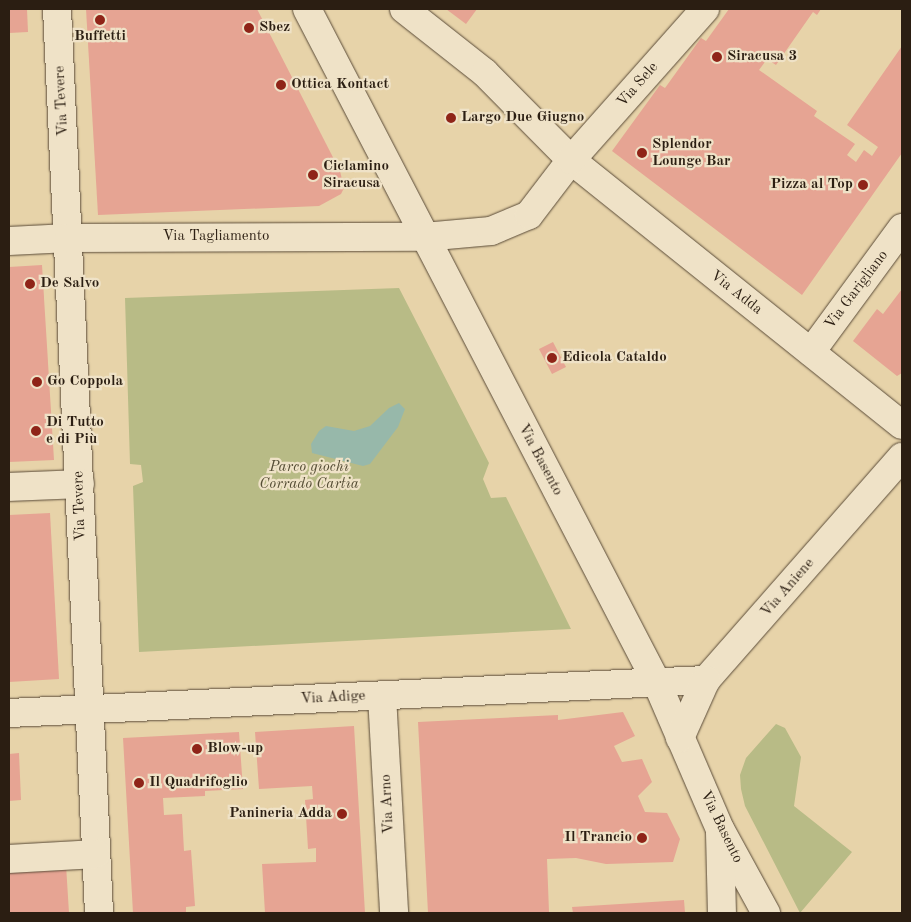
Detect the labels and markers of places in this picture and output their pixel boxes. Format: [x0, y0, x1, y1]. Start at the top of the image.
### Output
marker: Buffetti [94, 14, 106, 26]
place label: Sbez [259, 19, 290, 37]
marker: Sbez [243, 22, 255, 34]
place label: Buffetti [74, 28, 126, 46]
place label: Siracusa 3 [727, 48, 797, 66]
marker: Siracusa 3 [711, 51, 723, 63]
place label: Ottica Kontact [291, 76, 389, 94]
marker: Ottica Kontact [275, 79, 287, 91]
place label: Largo Due Giugno [461, 109, 584, 127]
marker: Largo Due Giugno [445, 112, 457, 124]
place label: Splendor Lounge Bar [652, 135, 731, 170]
marker: Splendor Lounge Bar [636, 147, 648, 159]
place label: Ciclamino Siracusa [323, 157, 389, 192]
marker: Ciclamino Siracusa [307, 169, 319, 181]
place label: Pizza al Top [770, 176, 853, 194]
marker: Pizza al Top [857, 179, 869, 191]
place label: De Salvo [40, 275, 99, 293]
marker: De Salvo [24, 278, 36, 290]
place label: Edicola Cataldo [562, 349, 667, 367]
marker: Edicola Cataldo [546, 352, 558, 364]
place label: Go Coppola [47, 373, 123, 391]
marker: Go Coppola [31, 376, 43, 388]
place label: Di Tutto e di Più [46, 413, 104, 448]
marker: Di Tutto e di Più [30, 425, 42, 437]
place label: Blow-up [207, 740, 263, 758]
marker: Blow-up [191, 743, 203, 755]
place label: Il Quadrifoglio [149, 774, 248, 792]
marker: Il Quadrifoglio [133, 777, 145, 789]
place label: Panineria Adda [229, 805, 332, 823]
marker: Panineria Adda [336, 808, 348, 820]
place label: Il Trancio [564, 829, 632, 847]
marker: Il Trancio [636, 832, 648, 844]

